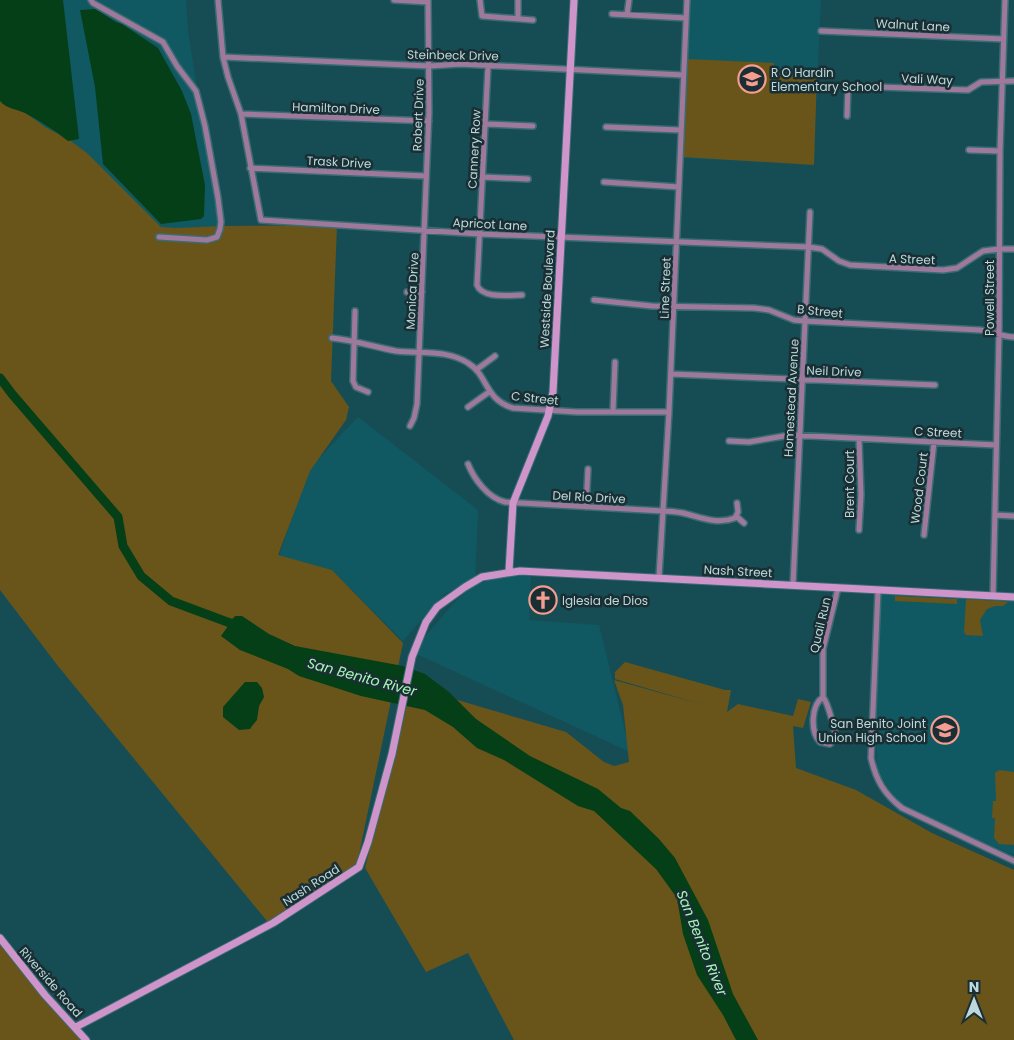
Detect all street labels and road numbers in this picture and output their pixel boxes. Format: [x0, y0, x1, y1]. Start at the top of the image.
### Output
street label: Walnut Lane [876, 15, 950, 35]
street label: Steinbeck Drive [407, 46, 499, 64]
street label: Vali Way [901, 70, 953, 88]
street label: Robert Drive [408, 78, 428, 152]
street label: Hamilton Drive [292, 98, 380, 118]
street label: Cannery Row [463, 109, 485, 189]
street label: Trask Drive [306, 152, 372, 172]
street label: Apricot Lane [452, 214, 528, 234]
street label: Westside Boulevard [535, 229, 559, 349]
street label: A Street [888, 250, 936, 268]
street label: Monica Drive [401, 252, 423, 330]
street label: Line Street [655, 257, 675, 319]
street label: Powell Street [981, 260, 998, 336]
street label: B Street [796, 300, 844, 322]
street label: Homestead Avenue [779, 338, 803, 458]
street label: Neil Drive [806, 362, 862, 380]
street label: C Street [510, 387, 560, 409]
street label: C Street [914, 422, 962, 442]
street label: Brent Court [841, 450, 858, 518]
street label: Wood Court [906, 451, 932, 525]
street label: Del Rio Drive [552, 487, 626, 507]
street label: Nash Street [703, 561, 773, 581]
street label: Quail Run [805, 595, 835, 655]
street label: Nash Road [279, 860, 343, 910]
street label: Riverside Road [16, 943, 86, 1021]

